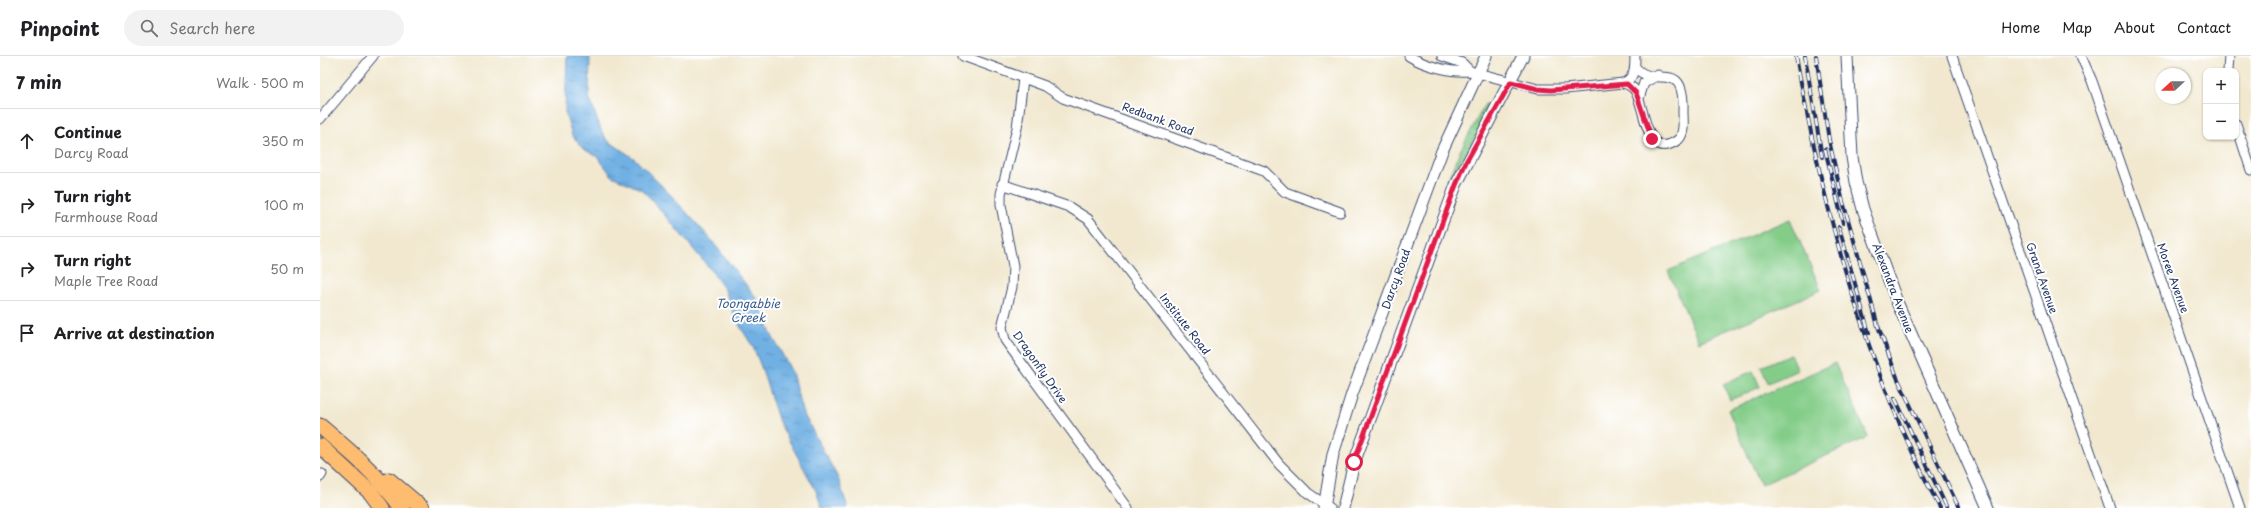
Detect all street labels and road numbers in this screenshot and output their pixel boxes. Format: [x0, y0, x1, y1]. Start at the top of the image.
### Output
street label: Redbank Road [1120, 98, 1197, 139]
street label: Alexandra Avenue [1868, 240, 1918, 335]
street label: Grand Avenue [2022, 240, 2063, 316]
street label: Moree Avenue [2153, 240, 2194, 315]
street label: Darcy Road [1377, 246, 1415, 311]
street label: Institute Road [1156, 289, 1215, 358]
street label: Dragonfly Drive [1009, 327, 1072, 407]

